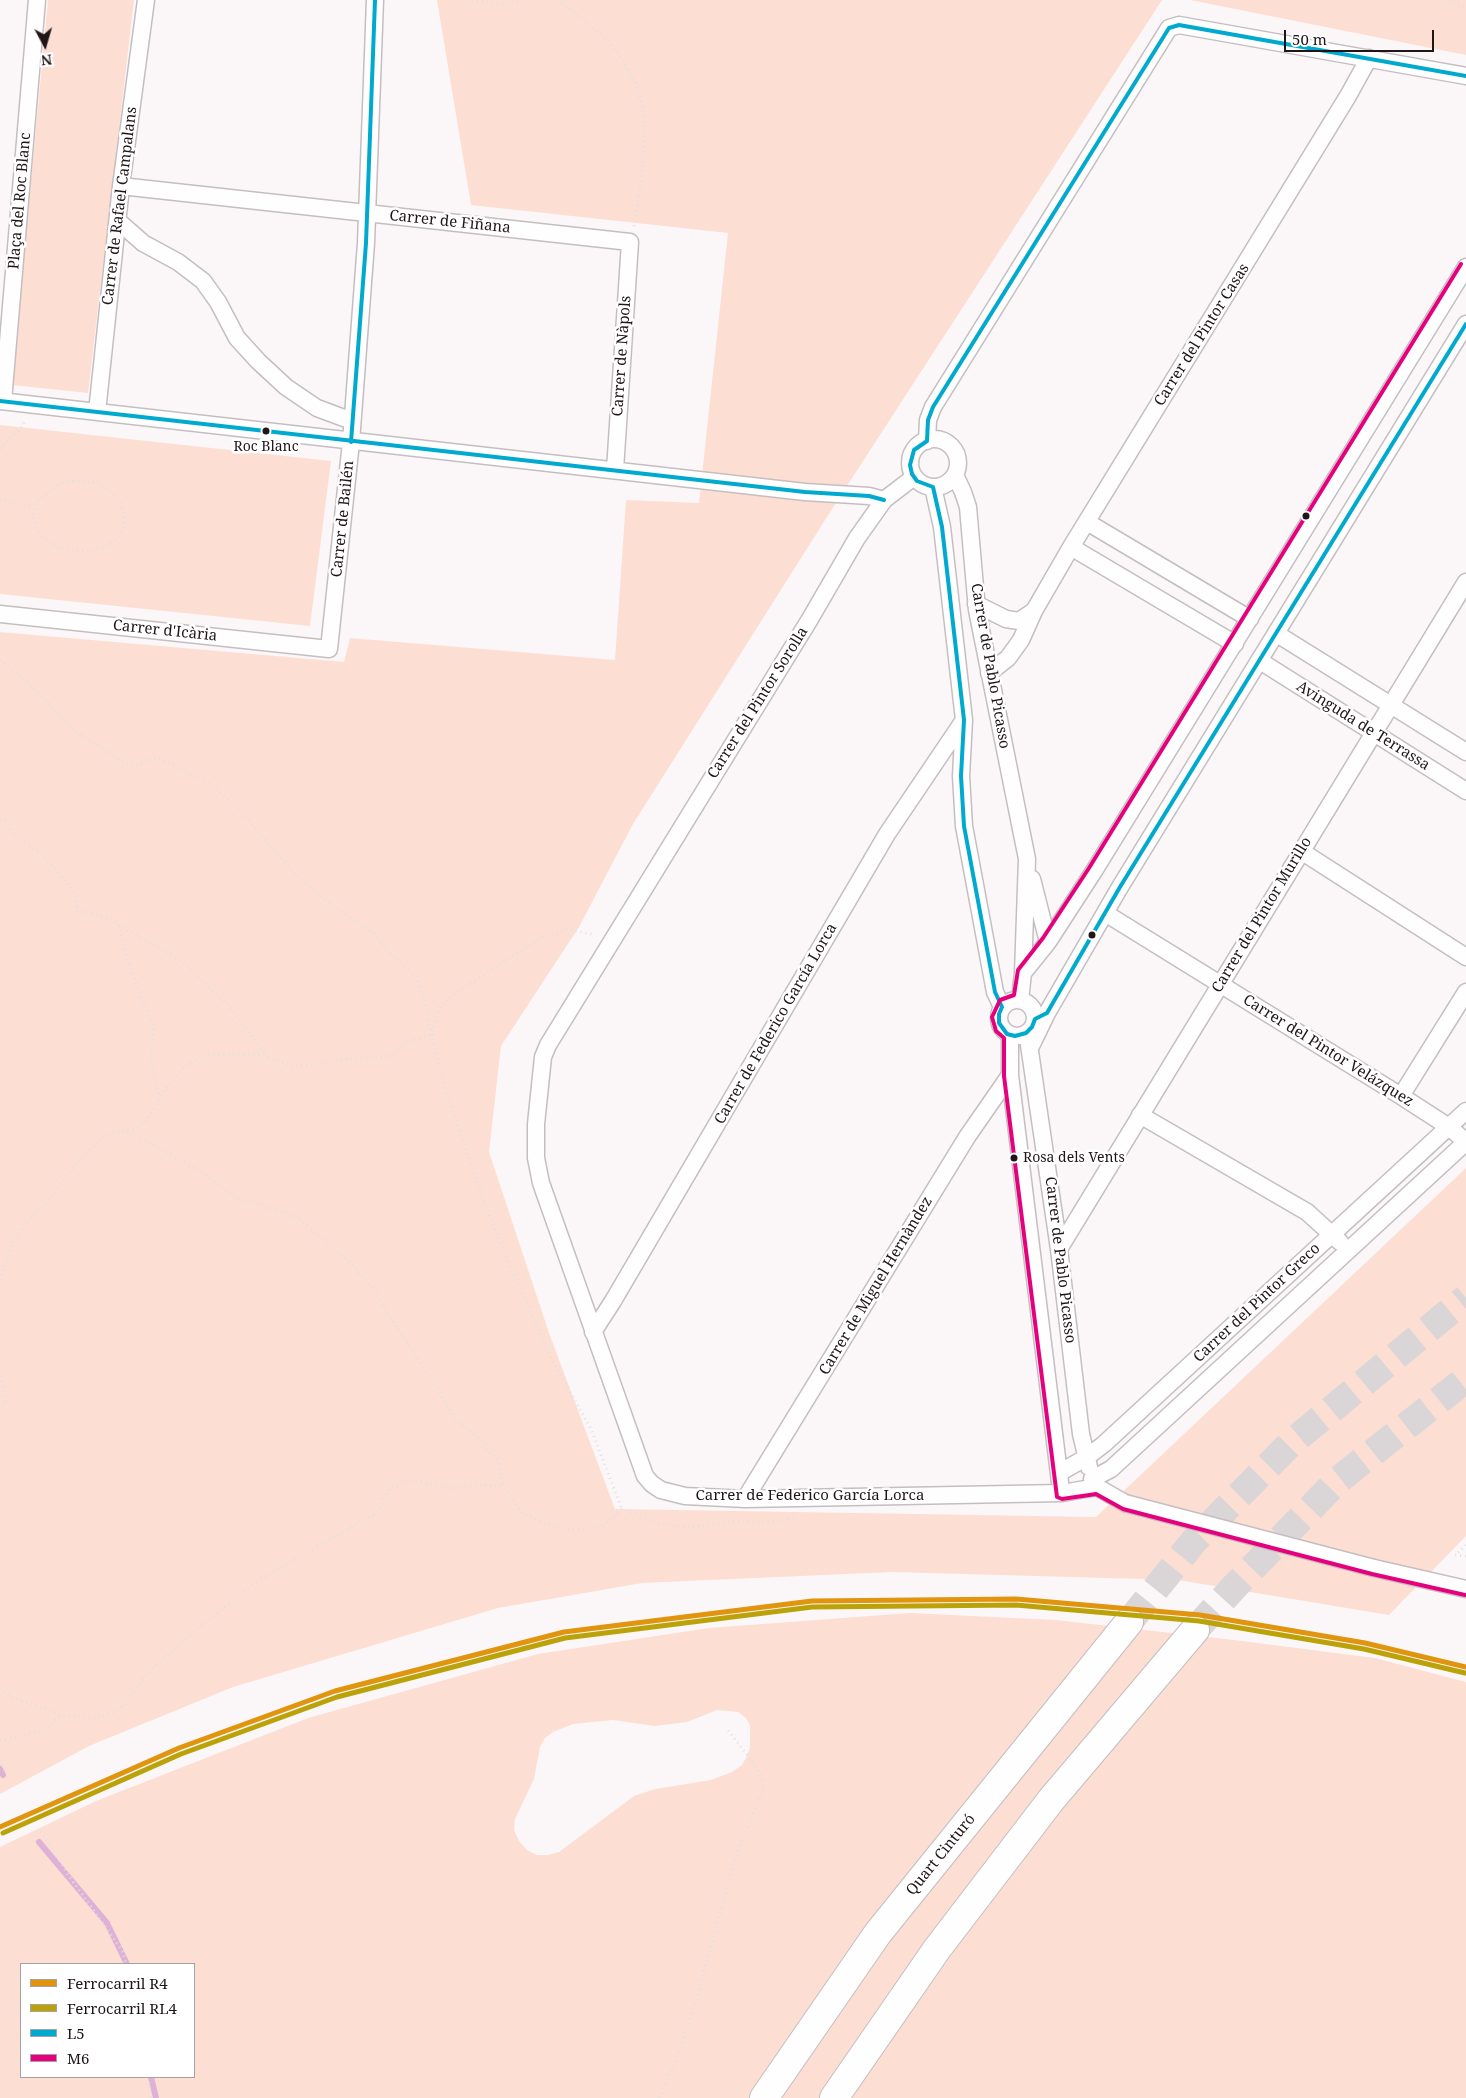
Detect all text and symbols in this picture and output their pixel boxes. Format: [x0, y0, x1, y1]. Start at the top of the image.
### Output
north arrow [20, 20, 70, 70]
scale bar [1286, 20, 1436, 52]
text: 50 m [1292, 29, 1327, 49]
text: N [40, 50, 53, 70]
street label: Carrer de Rafael Campalans [99, 106, 141, 306]
street label: Plaça del Roc Blanc [5, 132, 35, 270]
street label: Carrer de Fiñana [388, 207, 512, 237]
street label: Carrer del Pintor Casas [1151, 260, 1253, 410]
street label: Carrer de Nàpols [609, 295, 635, 417]
marker: Roc Blanc [261, 426, 271, 436]
place label: Roc Blanc [233, 439, 299, 455]
street label: Carrer de Bailén [328, 460, 358, 578]
unlabelled marker [1301, 511, 1311, 521]
street label: Carrer de Pablo Picasso [967, 582, 1013, 750]
street label: Carrer d'Icària [112, 617, 218, 645]
street label: Carrer del Pintor Sorolla [704, 624, 812, 782]
street label: Avinguda de Terrassa [1293, 678, 1433, 774]
street label: Carrer del Pintor Murillo [1208, 834, 1316, 996]
street label: Carrer de Federico García Lorca [711, 920, 841, 1128]
unlabelled marker [1087, 930, 1097, 940]
street label: Carrer del Pintor Velázquez [1240, 991, 1416, 1111]
place label: Rosa dels Vents [1023, 1150, 1125, 1166]
marker: Rosa dels Vents [1009, 1153, 1019, 1163]
street label: Carrer de Pablo Picasso [1041, 1176, 1079, 1344]
street label: Carrer de Miguel Hernàndez [816, 1194, 936, 1378]
street label: Carrer del Pintor Greco [1190, 1240, 1324, 1366]
street label: Carrer de Federico García Lorca [696, 1487, 924, 1505]
street label: Quart Cinturó [903, 1811, 979, 1899]
legend [20, 1963, 195, 2078]
text: Ferrocarril R4 [67, 1973, 168, 1993]
text: Ferrocarril RL4 [67, 1998, 177, 2018]
text: L5 [67, 2023, 85, 2043]
text: M6 [67, 2048, 89, 2068]

